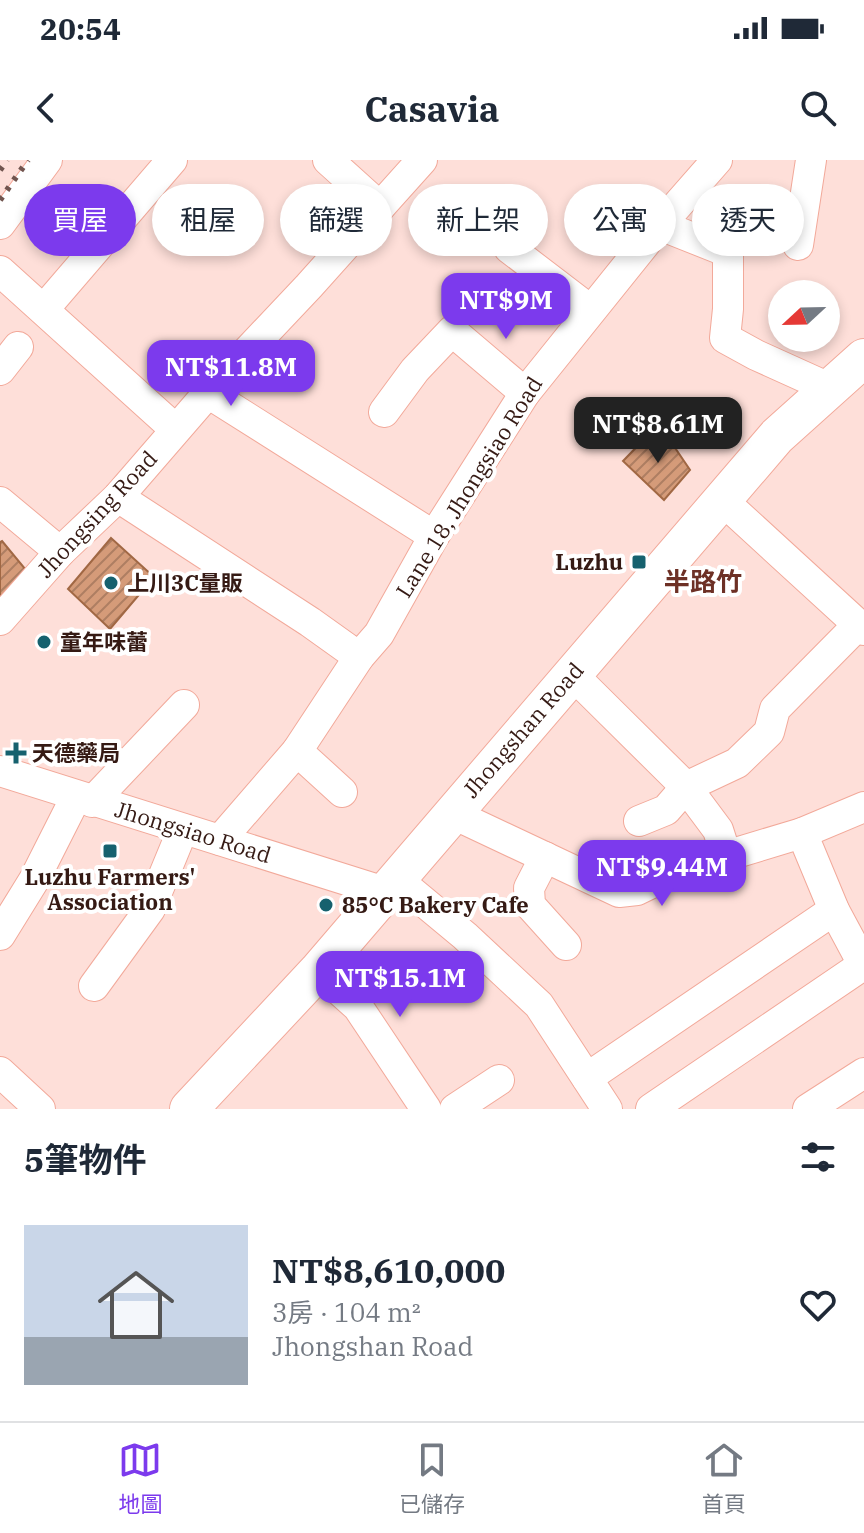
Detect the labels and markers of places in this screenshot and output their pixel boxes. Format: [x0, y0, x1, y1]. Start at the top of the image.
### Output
pin: NT$9M [450, 273, 562, 341]
pin: NT$11.8M [148, 340, 314, 408]
pin: NT$8.61M [575, 397, 741, 465]
place label: Luzhu [555, 547, 623, 576]
marker: Luzhu [630, 553, 648, 571]
place label: 上川3C量販 [127, 568, 243, 597]
marker: 上川3C量販 [102, 574, 120, 592]
place label: 童年味蕾 [60, 627, 148, 656]
marker: 童年味蕾 [35, 633, 53, 651]
place label: 天德藥局 [32, 738, 120, 767]
marker: 天德藥局 [7, 744, 25, 762]
pin: NT$9.44M [579, 840, 745, 908]
marker: Luzhu Farmers' Association [101, 842, 119, 860]
place label: Luzhu Farmers' Association [25, 862, 195, 916]
place label: 85°C Bakery Cafe [342, 890, 529, 919]
marker: 85°C Bakery Cafe [317, 896, 335, 914]
pin: NT$15.1M [317, 951, 483, 1019]

